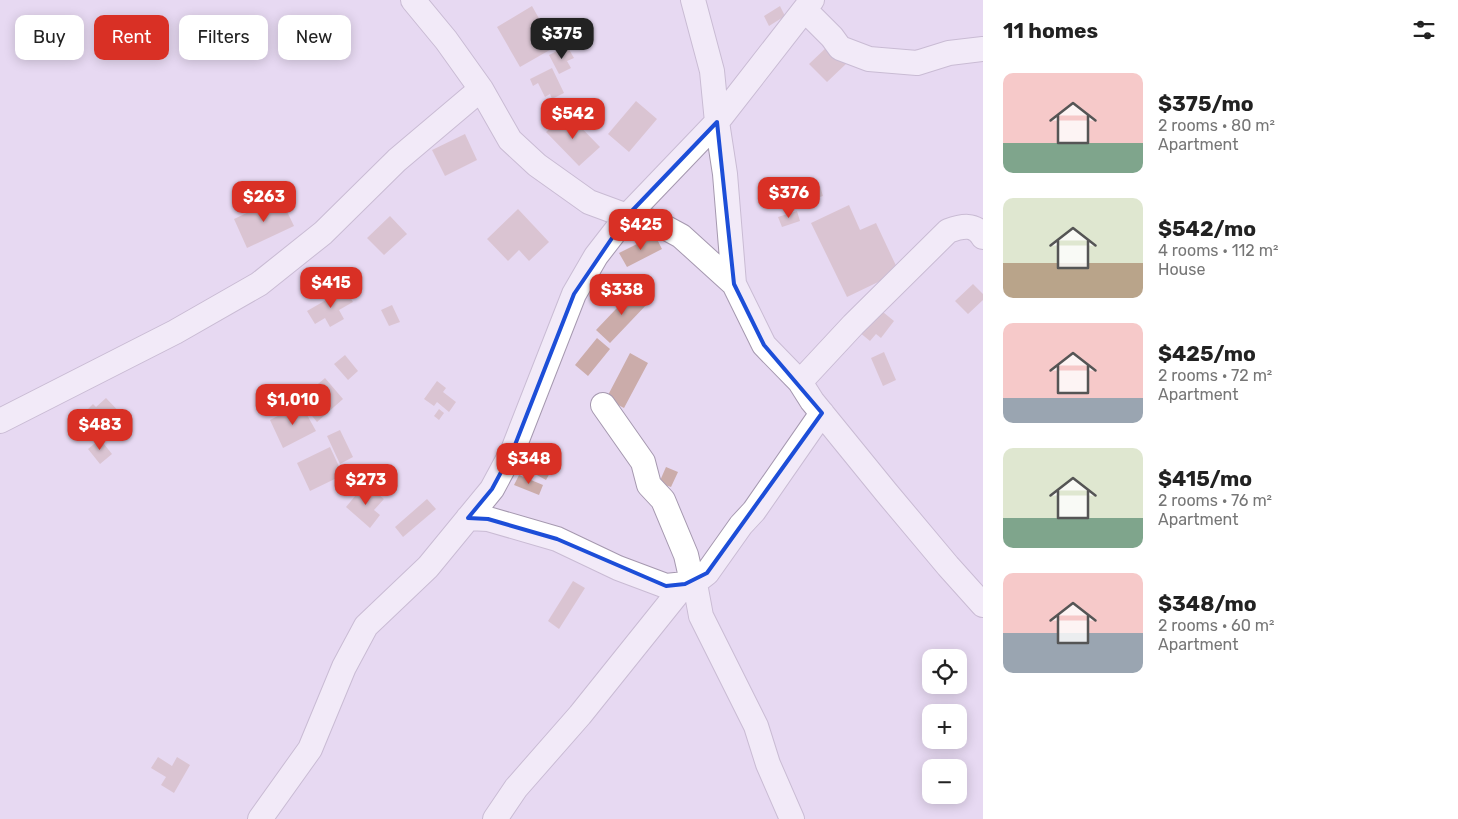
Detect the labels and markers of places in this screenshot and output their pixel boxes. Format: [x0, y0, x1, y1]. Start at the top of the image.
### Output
pin: $375 [532, 18, 592, 60]
pin: $542 [543, 98, 603, 140]
pin: $376 [759, 176, 819, 219]
pin: $263 [234, 180, 294, 223]
pin: $425 [611, 208, 671, 251]
pin: $415 [301, 266, 361, 309]
pin: $338 [592, 274, 652, 316]
pin: $1,010 [252, 384, 334, 426]
pin: $483 [70, 408, 130, 451]
pin: $348 [499, 442, 559, 485]
pin: $273 [336, 464, 396, 506]

